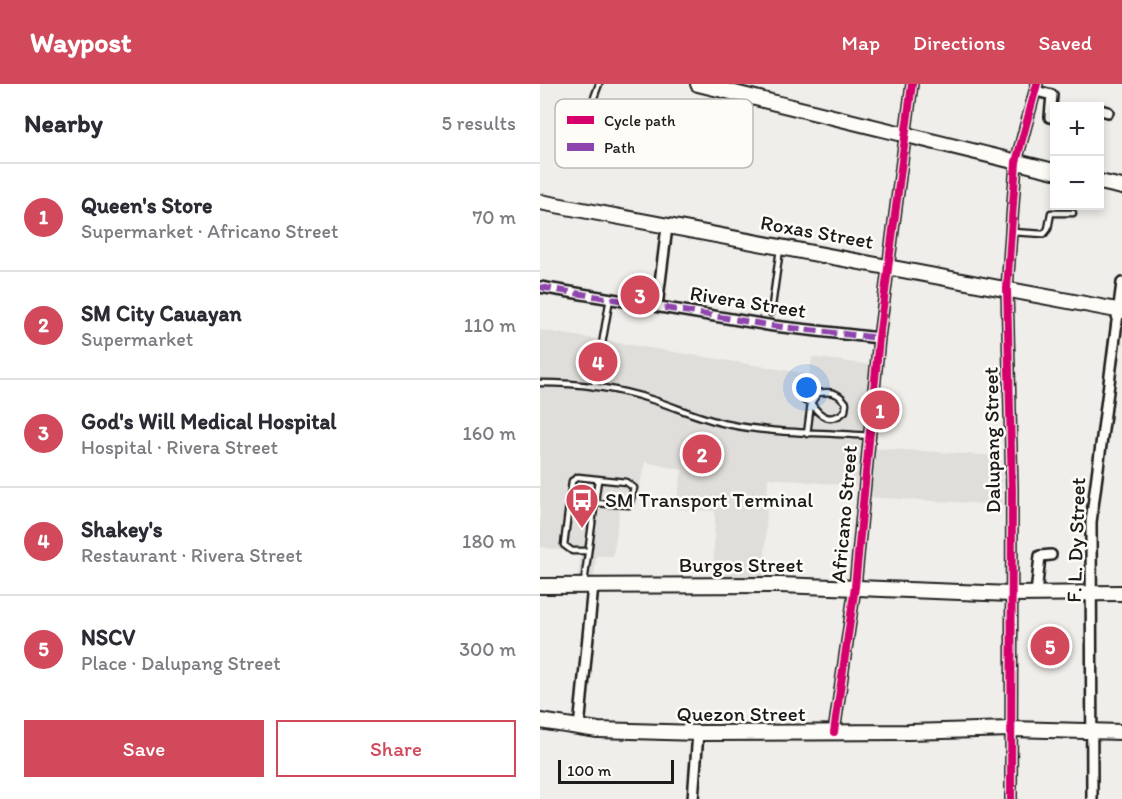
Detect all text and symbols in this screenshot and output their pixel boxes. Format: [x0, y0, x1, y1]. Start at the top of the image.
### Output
text: Waypost [30, 25, 132, 59]
text: Map [842, 30, 880, 55]
text: Directions [913, 30, 1005, 55]
text: Saved [1038, 30, 1092, 55]
legend [555, 99, 753, 168]
map controls [1050, 102, 1104, 210]
button: + [1050, 102, 1104, 156]
text: Nearby [24, 107, 103, 139]
text: 5 results [442, 111, 516, 135]
text: Cycle path [604, 111, 676, 130]
text: Path [604, 138, 635, 157]
button: − [1050, 156, 1104, 210]
text: Queen's Store [81, 192, 213, 219]
text: 1 [39, 205, 48, 229]
text: 70 m [472, 205, 516, 229]
street label: Roxas Street [759, 209, 876, 254]
text: Supermarket · Africano Street [81, 219, 339, 243]
pin: 3 [620, 272, 660, 318]
street label: Rivera Street [688, 280, 808, 323]
text: SM City Cauayan [81, 300, 242, 327]
text: 2 [38, 313, 49, 337]
text: 110 m [464, 313, 516, 337]
text: Supermarket [81, 327, 193, 351]
pin: 4 [578, 340, 618, 384]
street label: Dalupang Street [978, 366, 1005, 514]
your location [792, 373, 821, 402]
pin: 1 [860, 388, 900, 432]
text: God's Will Medical Hospital [81, 408, 337, 435]
text: 3 [38, 421, 49, 445]
text: 160 m [463, 421, 516, 445]
pin: 2 [682, 432, 722, 476]
text: Hospital · Rivera Street [81, 435, 278, 459]
street label: Africano Street [825, 444, 862, 584]
street label: F. L. Dy Street [1061, 477, 1090, 603]
bus stop icon: SM Transport Terminal [564, 482, 600, 529]
place label: SM Transport Terminal [605, 487, 813, 512]
text: Shakey's [81, 516, 163, 543]
text: 4 [37, 529, 50, 553]
text: 180 m [462, 529, 516, 553]
text: Restaurant · Rivera Street [81, 543, 302, 567]
street label: Burgos Street [679, 552, 803, 577]
text: NSCV [81, 624, 135, 651]
pin: 5 [1030, 624, 1070, 668]
text: 5 [38, 637, 49, 661]
text: 300 m [459, 637, 516, 661]
text: Place · Dalupang Street [81, 651, 281, 675]
street label: Quezon Street [676, 701, 806, 726]
button: Save [24, 720, 264, 777]
button: Share [276, 720, 516, 777]
scale bar [558, 757, 674, 784]
text: 100 m [567, 761, 611, 780]

